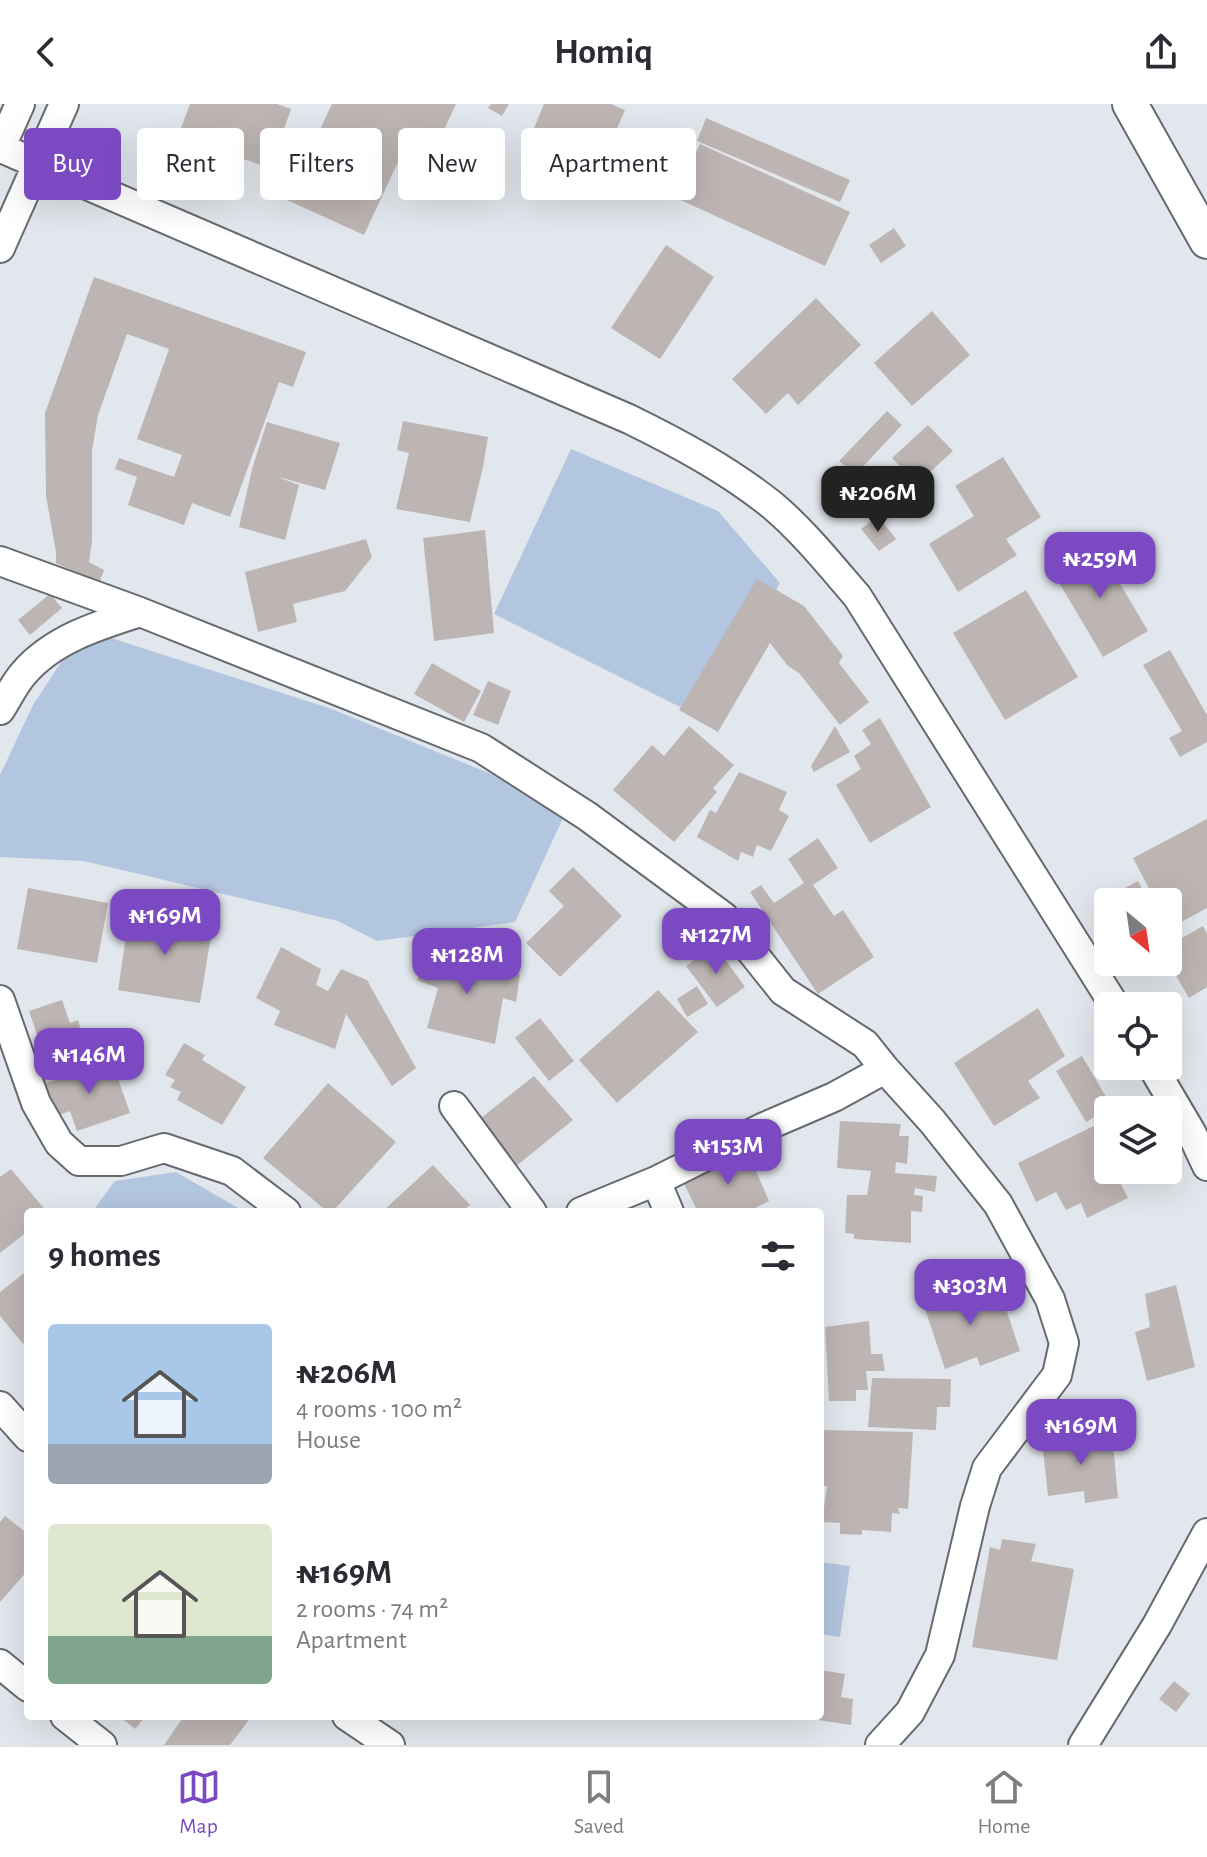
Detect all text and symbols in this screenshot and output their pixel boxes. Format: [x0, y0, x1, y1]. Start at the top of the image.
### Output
icon: back [24, 30, 68, 74]
icon: share [1139, 30, 1183, 74]
text: Homiq [554, 34, 653, 70]
chip: Buy [24, 128, 121, 200]
chip: Rent [137, 128, 244, 200]
chip: Filters [260, 128, 382, 200]
chip: New [398, 128, 505, 200]
chip: Apartment [521, 128, 696, 200]
pin: ₦206M [822, 466, 934, 534]
text: ₦206M [839, 479, 917, 505]
pin: ₦259M [1044, 532, 1156, 600]
text: ₦259M [1062, 545, 1138, 571]
north arrow [1094, 888, 1182, 976]
map controls [1094, 888, 1182, 1184]
pin: ₦169M [109, 889, 221, 957]
text: ₦169M [128, 902, 202, 928]
pin: ₦127M [660, 908, 772, 976]
text: ₦127M [680, 921, 752, 947]
pin: ₦128M [411, 928, 523, 996]
text: ₦128M [430, 941, 504, 967]
button: locate [1094, 992, 1182, 1080]
pin: ₦146M [33, 1028, 145, 1096]
text: ₦146M [52, 1041, 126, 1067]
button: layers [1094, 1096, 1182, 1184]
pin: ₦153M [672, 1119, 784, 1187]
text: ₦153M [693, 1132, 763, 1158]
icon: filters [756, 1234, 800, 1278]
text: 9 homes [48, 1239, 161, 1273]
pin: ₦303M [914, 1259, 1026, 1327]
text: ₦303M [932, 1272, 1008, 1298]
icon: home [112, 1356, 208, 1452]
text: ₦206M [296, 1356, 397, 1390]
text: 4 rooms · 100 m² [296, 1396, 462, 1422]
pin: ₦169M [1025, 1399, 1137, 1467]
text: ₦169M [1044, 1412, 1118, 1438]
text: House [296, 1427, 361, 1453]
icon: home [112, 1556, 208, 1652]
text: ₦169M [296, 1556, 392, 1590]
text: 2 rooms · 74 m² [296, 1596, 448, 1622]
text: Apartment [296, 1627, 407, 1653]
tab: Map [177, 1765, 221, 1839]
tab: Saved [574, 1765, 624, 1839]
tab: Home [977, 1765, 1030, 1839]

